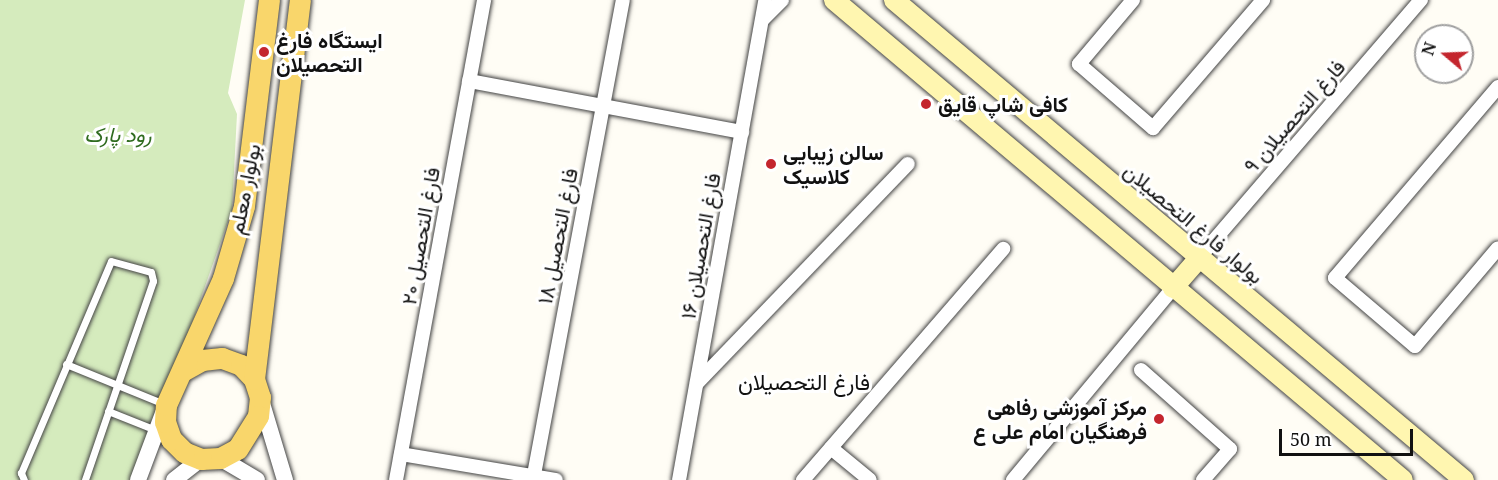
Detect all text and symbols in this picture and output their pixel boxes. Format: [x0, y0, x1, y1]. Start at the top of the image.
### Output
north arrow [1414, 24, 1474, 84]
place label: ایستگاه فارغ التحصیلان [276, 27, 383, 77]
text: N [1416, 39, 1441, 58]
marker: ایستگاه فارغ التحصیلان [257, 45, 271, 59]
street label: فارغ التحصیلان ۹ [1238, 54, 1350, 178]
place label: کافی شاپ قایق [938, 91, 1068, 117]
marker: کافی شاپ قایق [919, 97, 933, 111]
park label: رود پارک [84, 121, 152, 147]
place label: سالن زیبایی کلاسیک [783, 139, 884, 189]
street label: بولوار معلم [223, 142, 265, 236]
marker: سالن زیبایی کلاسیک [764, 157, 778, 171]
street label: بولوار فارغ التحصیلان [1119, 157, 1269, 289]
street label: فارغ التحصیل ۲۰ [395, 165, 445, 307]
street label: فارغ التحصیل ۱۸ [531, 166, 583, 306]
street label: فارغ التحصیلان ۱۶ [675, 171, 725, 321]
district label: فارغ التحصیلان [738, 369, 870, 395]
place label: مرکز آموزشی رفاهی فرهنگیان امام علی ع [973, 394, 1147, 444]
marker: مرکز آموزشی رفاهی فرهنگیان امام علی ع [1152, 412, 1166, 426]
scale bar [1282, 417, 1416, 455]
text: 50 m [1290, 427, 1332, 451]

